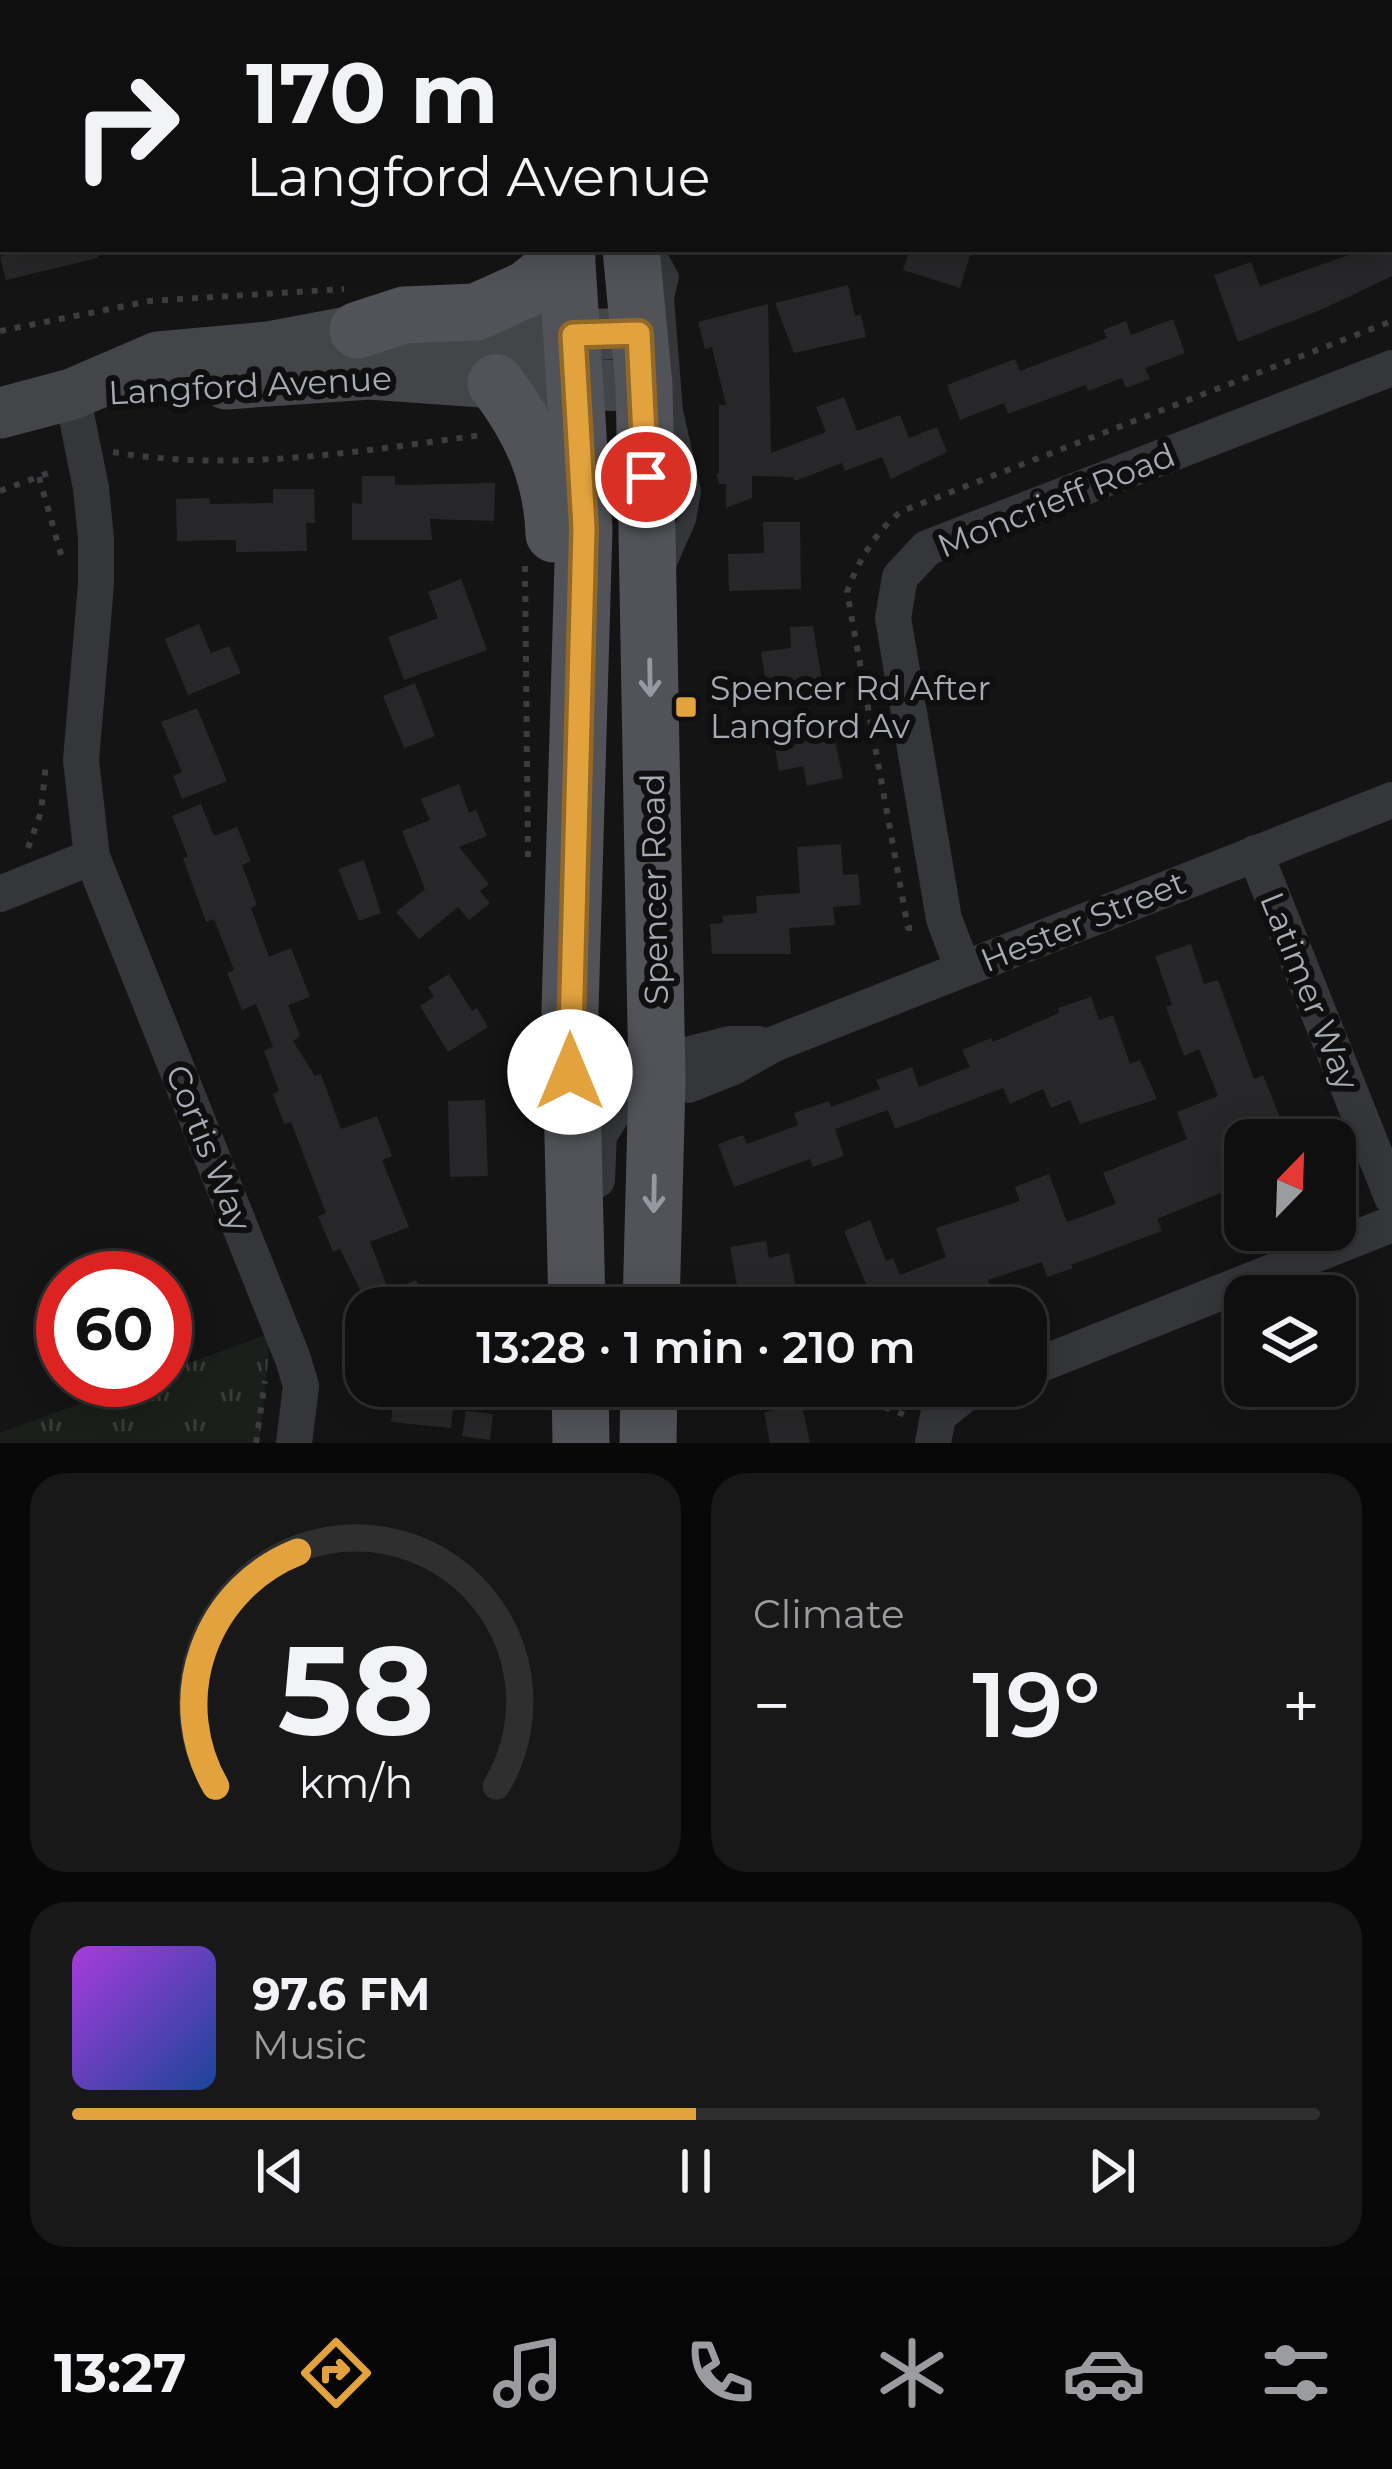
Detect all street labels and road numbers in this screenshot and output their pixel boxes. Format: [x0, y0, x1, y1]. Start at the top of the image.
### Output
street label: Langford Avenue [107, 358, 393, 412]
street label: Moncrieff Road [932, 434, 1180, 566]
street label: Spencer Road [632, 773, 676, 1005]
street label: Hester Street [975, 862, 1191, 980]
street label: Latimer Way [1252, 886, 1368, 1096]
street label: Cortis Way [158, 1059, 260, 1237]

